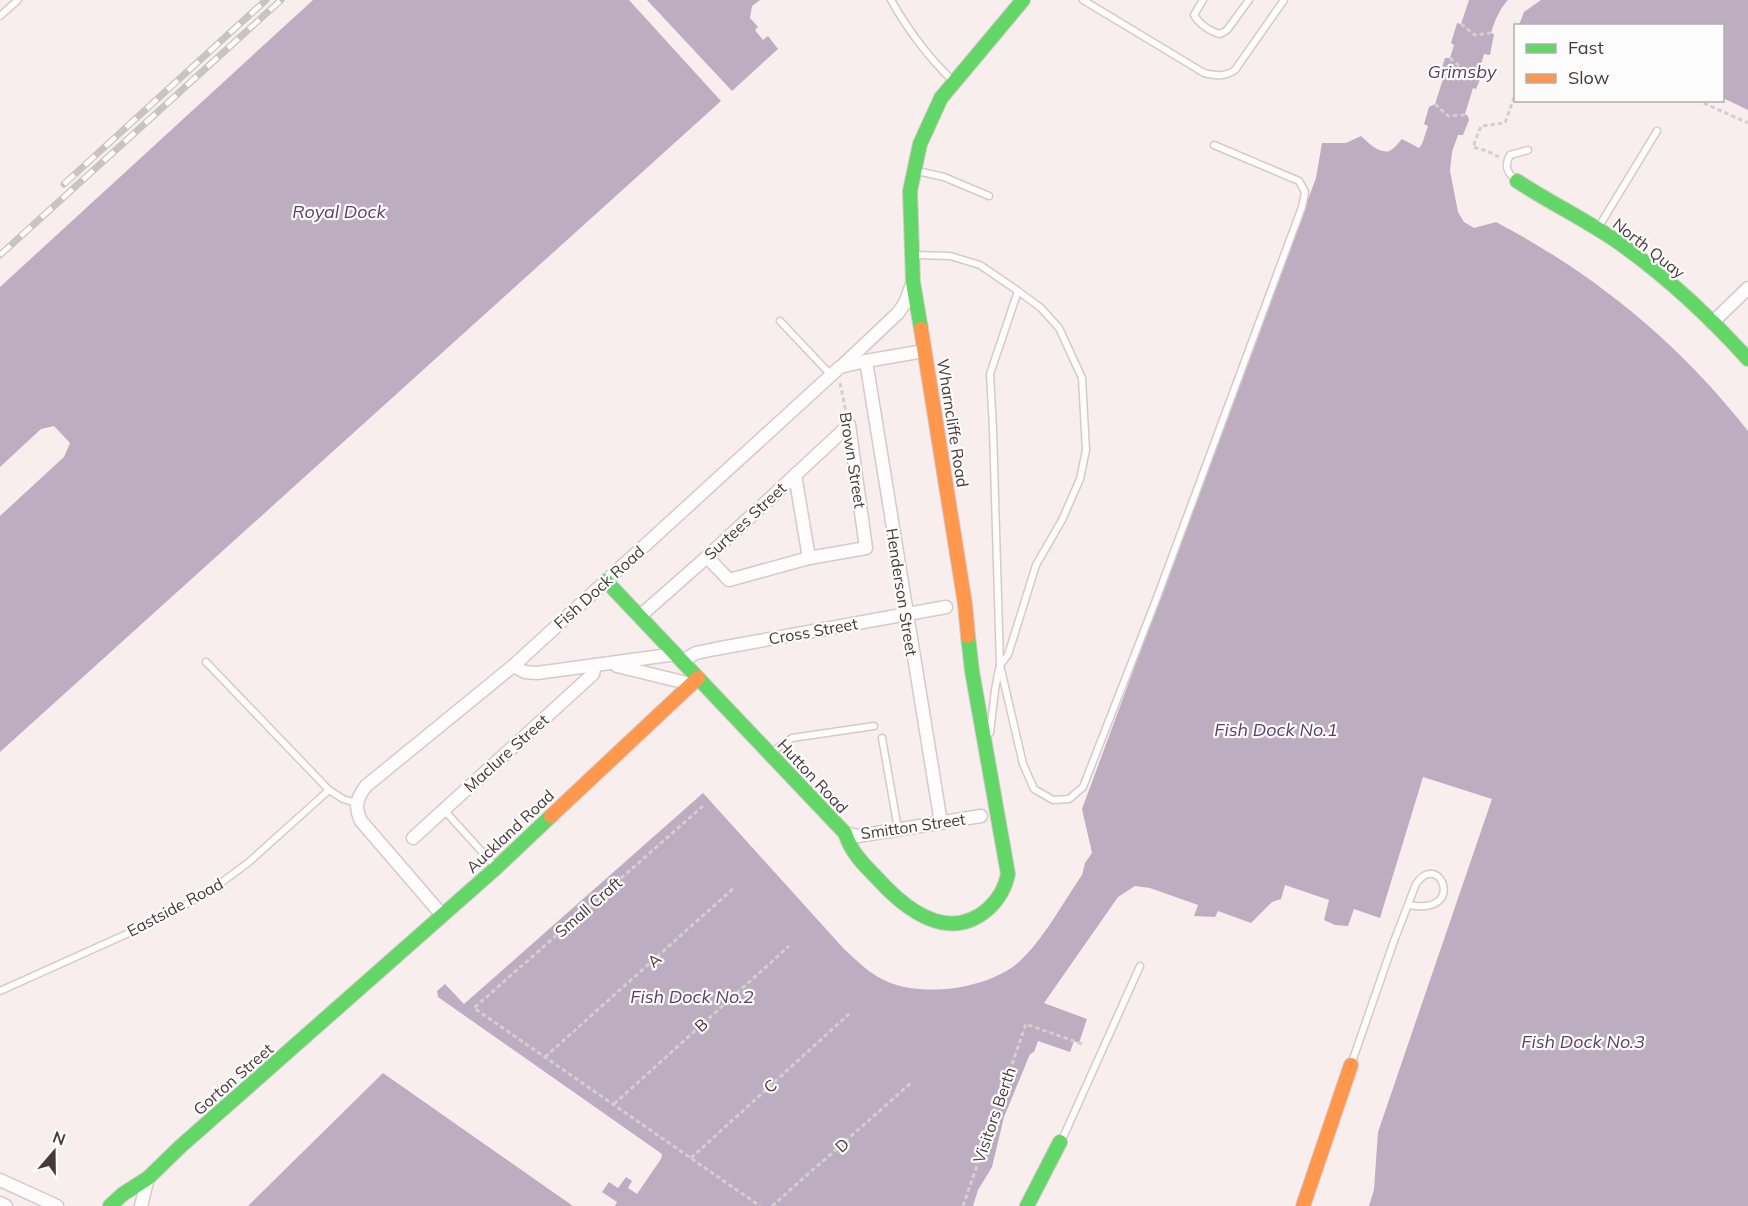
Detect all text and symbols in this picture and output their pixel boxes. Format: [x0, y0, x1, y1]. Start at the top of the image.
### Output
legend [1514, 24, 1724, 102]
text: Fast [1568, 36, 1604, 59]
water label: Grimsby [1428, 60, 1498, 83]
text: Slow [1568, 66, 1610, 89]
water label: Royal Dock [292, 200, 386, 223]
street label: North Quay [1609, 214, 1689, 283]
street label: Wharncliffe Road [933, 357, 973, 489]
street label: Brown Street [836, 410, 871, 510]
street label: Surtees Street [700, 478, 790, 564]
street label: Henderson Street [882, 527, 922, 658]
street label: Fish Dock Road [550, 541, 648, 633]
street label: Cross Street [767, 613, 859, 649]
street label: Maclure Street [460, 709, 553, 796]
water label: Fish Dock No.1 [1214, 718, 1338, 741]
street label: Hutton Road [774, 735, 852, 817]
street label: Auckland Road [462, 785, 558, 877]
street label: Smitton Street [859, 809, 967, 843]
street label: Small Craft [550, 872, 626, 942]
street label: Eastside Road [124, 873, 226, 941]
street label: A [643, 948, 665, 971]
water label: Fish Dock No.2 [630, 985, 754, 1008]
street label: B [690, 1014, 712, 1036]
water label: Fish Dock No.3 [1521, 1030, 1645, 1053]
street label: Gorton Street [189, 1039, 277, 1119]
street label: Visitors Berth [968, 1064, 1020, 1166]
street label: C [759, 1075, 781, 1097]
north arrow [24, 1122, 84, 1182]
text: N [50, 1126, 68, 1149]
street label: D [831, 1134, 853, 1156]

